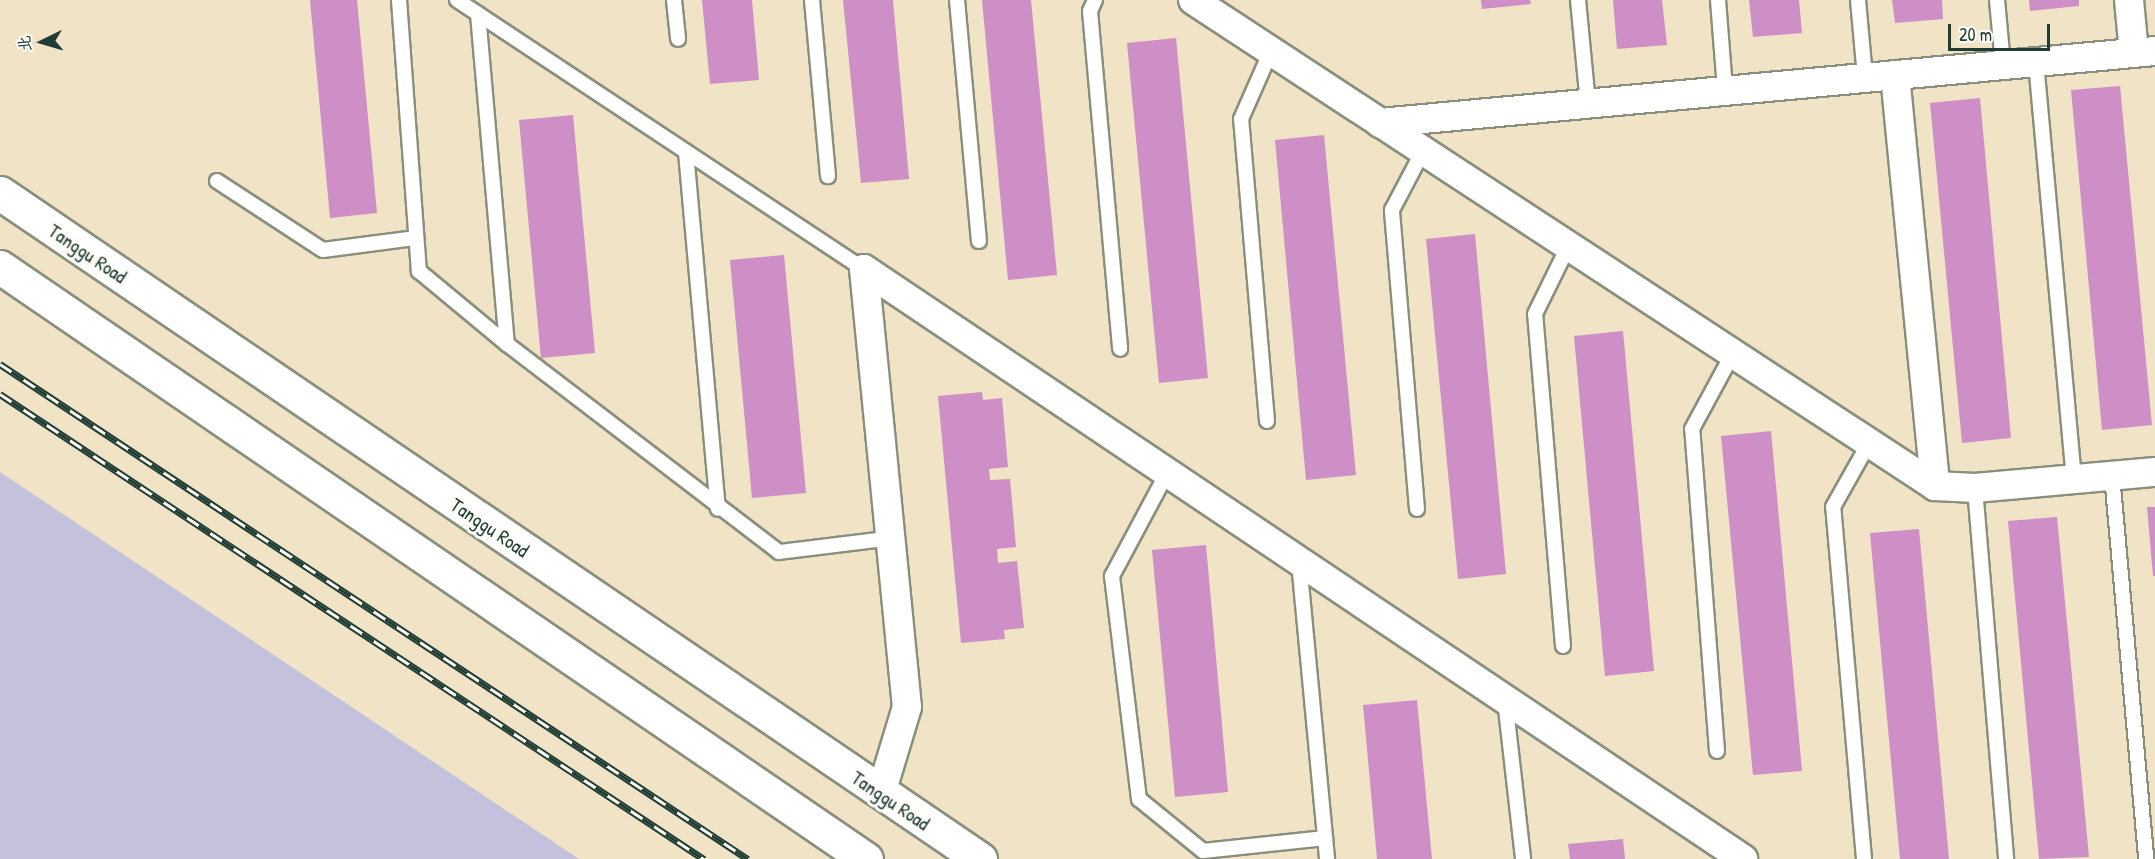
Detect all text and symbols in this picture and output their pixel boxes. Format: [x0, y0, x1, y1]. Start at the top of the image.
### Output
north arrow [12, 12, 72, 72]
scale bar [1951, 12, 2053, 50]
text: 20 m [1959, 22, 1992, 47]
text: 北 [12, 35, 36, 53]
street label: Tanggu Road [44, 218, 132, 288]
street label: Tanggu Road [446, 492, 534, 562]
street label: Tanggu Road [847, 765, 935, 835]

